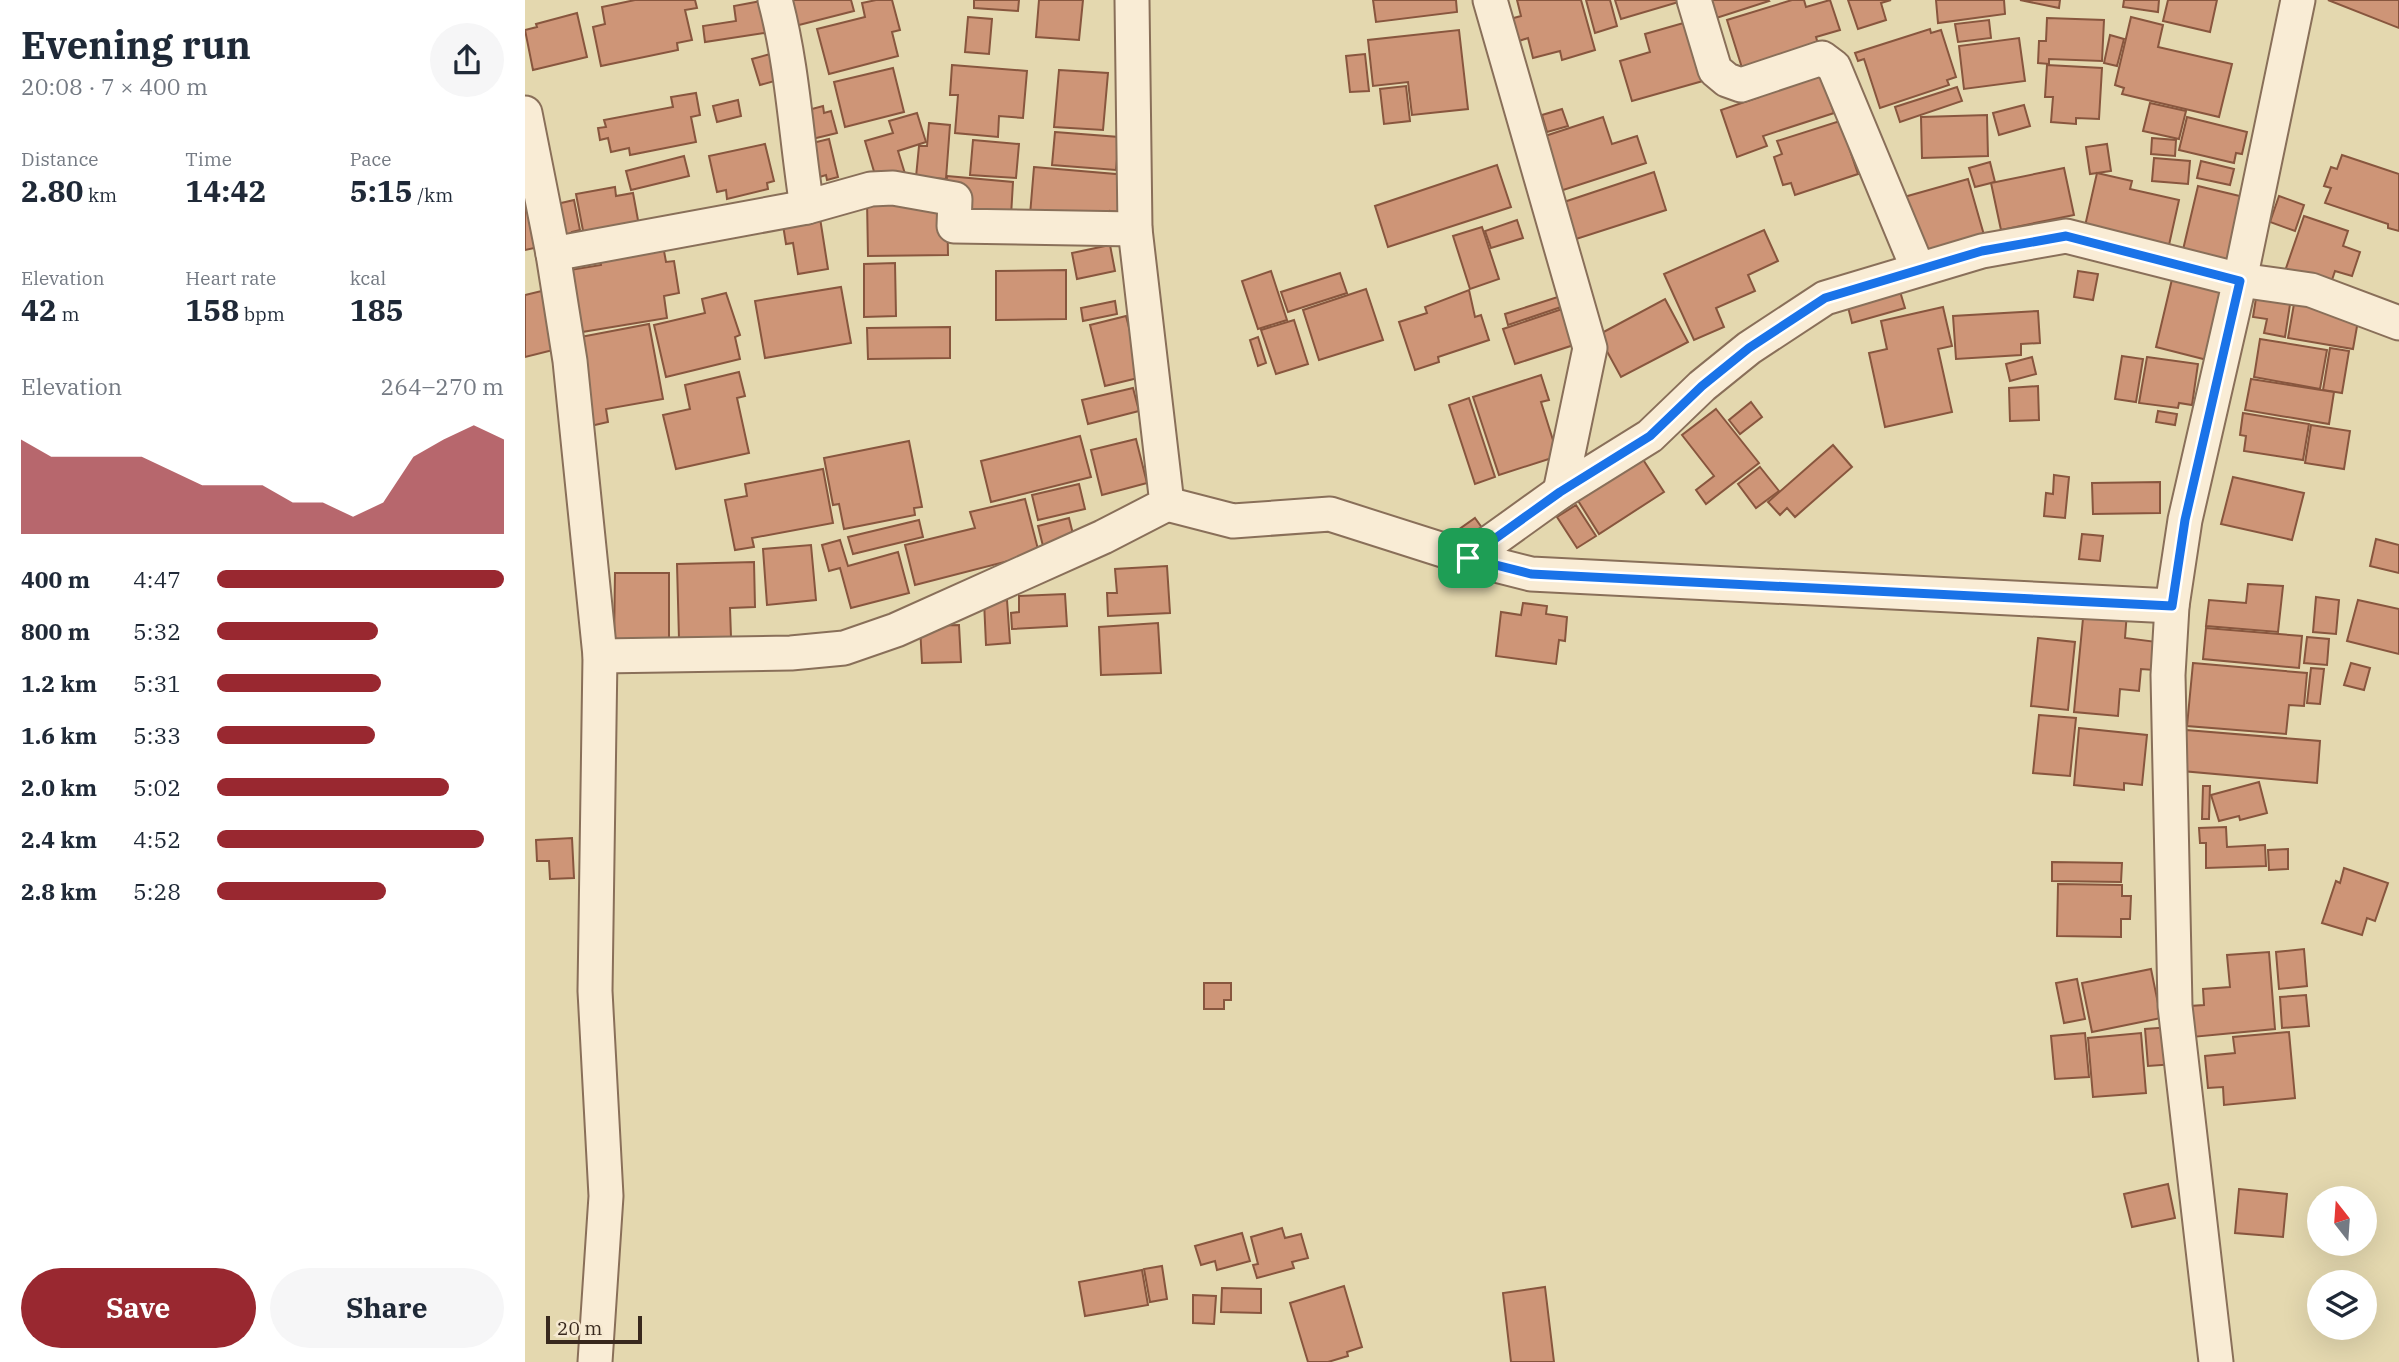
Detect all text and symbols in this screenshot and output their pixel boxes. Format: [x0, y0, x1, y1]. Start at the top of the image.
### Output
text: Evening run [21, 20, 251, 69]
button: share [430, 23, 504, 97]
text: 20:08 · 7 × 400 m [21, 71, 208, 101]
text: Distance [21, 147, 99, 171]
text: Time [185, 147, 232, 171]
text: Pace [350, 147, 391, 171]
text: 2.80 [21, 171, 83, 210]
text: 14:42 [185, 171, 266, 210]
text: 5:15 [350, 171, 413, 210]
text: km [83, 183, 117, 207]
text: /km [413, 183, 453, 207]
text: Elevation [21, 266, 105, 290]
text: Heart rate [185, 266, 276, 290]
text: kcal [350, 266, 386, 290]
text: 42 [21, 290, 57, 329]
text: 158 [185, 290, 239, 329]
text: 185 [350, 290, 404, 329]
text: m [57, 302, 80, 326]
text: bpm [239, 302, 285, 326]
text: Elevation [21, 371, 122, 401]
text: 264–270 m [380, 371, 504, 401]
pin [1438, 528, 1498, 588]
icon: arrive [1449, 539, 1487, 577]
text: 400 m [21, 564, 90, 594]
text: 4:47 [133, 564, 181, 594]
text: 800 m [21, 616, 90, 646]
text: 5:32 [133, 616, 181, 646]
text: 1.2 km [21, 668, 97, 698]
text: 5:31 [133, 668, 181, 698]
text: 1.6 km [21, 720, 97, 750]
text: 5:33 [133, 720, 181, 750]
text: 2.0 km [21, 772, 97, 802]
text: 5:02 [133, 772, 181, 802]
text: 2.4 km [21, 824, 97, 854]
text: 4:52 [133, 824, 181, 854]
text: 2.8 km [21, 876, 97, 906]
text: 5:28 [133, 876, 181, 906]
north arrow [2307, 1186, 2377, 1256]
map controls [2307, 1186, 2377, 1340]
button: Save [21, 1268, 256, 1348]
button: Share [270, 1268, 504, 1348]
button: layers [2307, 1270, 2377, 1340]
scale bar [546, 1313, 642, 1345]
text: 20 m [557, 1316, 602, 1340]

